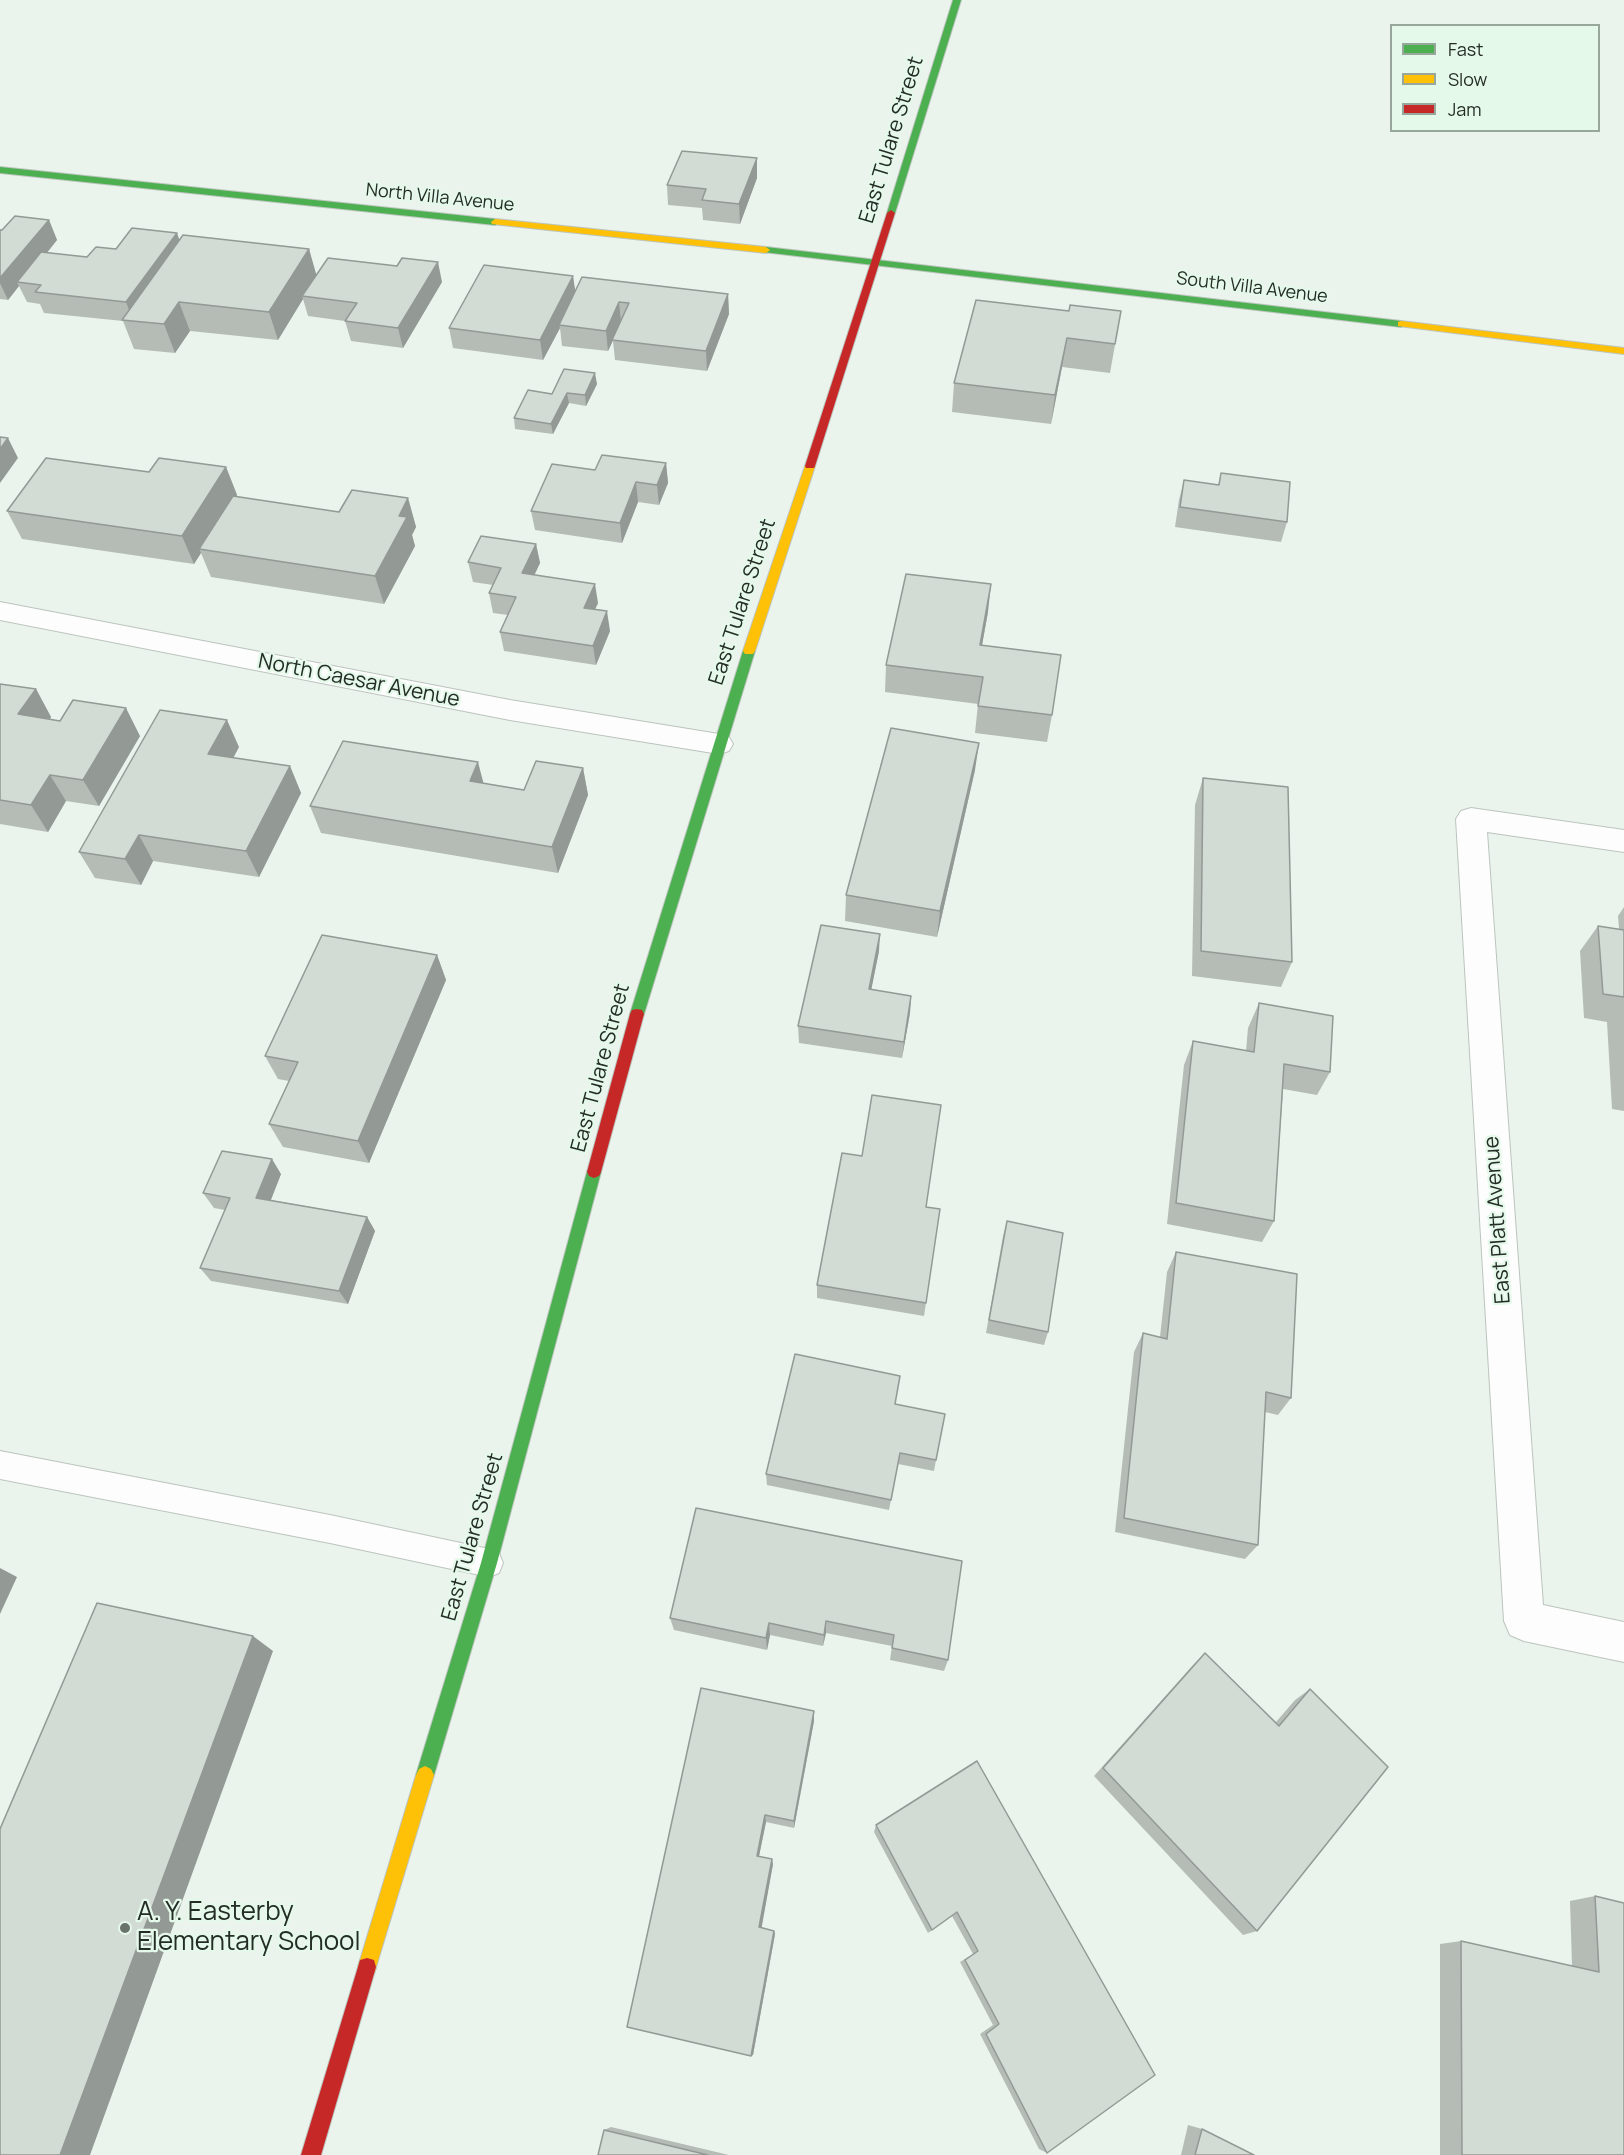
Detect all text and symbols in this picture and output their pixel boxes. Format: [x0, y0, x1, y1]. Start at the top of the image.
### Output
legend [1390, 24, 1600, 132]
text: Fast [1448, 37, 1483, 61]
street label: East Tulare Street [855, 53, 929, 227]
text: Slow [1448, 67, 1487, 91]
text: Jam [1448, 97, 1482, 121]
street label: North Villa Avenue [365, 179, 515, 217]
street label: South Villa Avenue [1175, 268, 1329, 308]
street label: East Tulare Street [704, 516, 782, 688]
street label: North Caesar Avenue [256, 649, 462, 713]
street label: East Tulare Street [566, 981, 636, 1155]
street label: East Platt Avenue [1480, 1135, 1516, 1305]
street label: East Tulare Street [437, 1450, 509, 1624]
place label: A. Y. Easterby Elementary School [137, 1897, 361, 1958]
marker: A. Y. Easterby Elementary School [118, 1921, 132, 1935]

